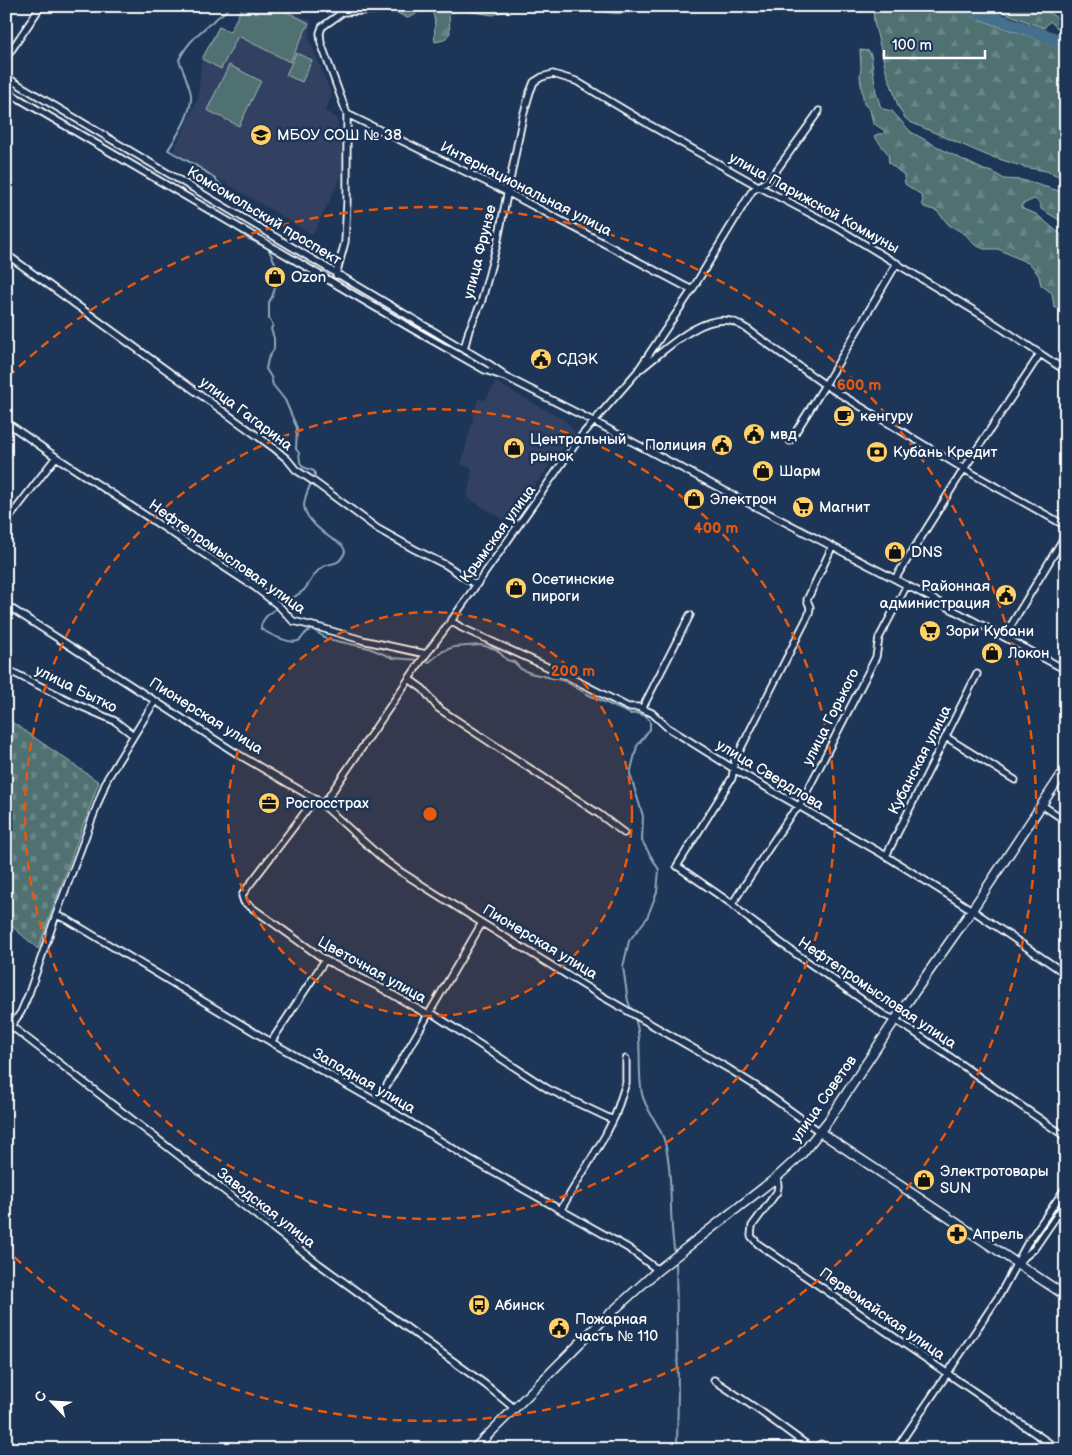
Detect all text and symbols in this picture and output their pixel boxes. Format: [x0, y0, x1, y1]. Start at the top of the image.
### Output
scale bar [884, 28, 986, 60]
text: 100 m [892, 36, 932, 55]
school or university icon: МБОУ СОШ № 38 [249, 123, 273, 147]
place label: МБОУ СОШ № 38 [277, 126, 402, 145]
street label: Интернациональная улица [437, 137, 615, 241]
street label: улица Парижской Коммуны [726, 148, 902, 258]
street label: Комсомольский проспект [183, 162, 345, 270]
street label: улица Фрунзе [459, 203, 501, 301]
shop icon: Ozon [263, 265, 287, 289]
place label: Ozon [291, 268, 326, 287]
public building icon: СДЭК [529, 347, 553, 371]
place label: СДЭК [557, 350, 598, 369]
street label: улица Гагарина [196, 373, 296, 455]
text: 600 m [837, 376, 882, 395]
cafe icon: кенгуру [832, 404, 856, 428]
place label: кенгуру [860, 407, 913, 426]
public building icon: мвд [742, 422, 766, 446]
place label: мвд [770, 425, 797, 444]
place label: Центральный рынок [530, 430, 626, 466]
public building icon: Полиция [710, 433, 734, 457]
shop icon: Центральный рынок [502, 436, 526, 460]
place label: Полиция [645, 436, 706, 455]
bank icon: Кубань Кредит [865, 440, 889, 464]
place label: Кубань Кредит [893, 443, 998, 462]
shop icon: Шарм [751, 459, 775, 483]
place label: Шарм [779, 462, 821, 481]
street label: Крымская улица [456, 481, 540, 587]
shop icon: Электрон [682, 487, 706, 511]
place label: Электрон [710, 490, 777, 509]
supermarket icon: Магнит [791, 495, 815, 519]
street label: Нефтепромысловая улица [145, 496, 309, 618]
place label: Магнит [819, 498, 870, 517]
text: 400 m [694, 519, 738, 538]
shop icon: DNS [883, 540, 907, 564]
place label: DNS [911, 543, 942, 562]
place label: Осетинские пироги [532, 570, 614, 606]
shop icon: Осетинские пироги [504, 576, 528, 600]
place label: Районная администрация [880, 577, 990, 613]
public building icon: Районная администрация [994, 583, 1018, 607]
supermarket icon: Зори Кубани [918, 619, 942, 643]
place label: Зори Кубани [946, 622, 1034, 641]
shop icon: Локон [980, 641, 1004, 665]
place label: Локон [1007, 644, 1049, 663]
street label: улица Бытко [32, 661, 120, 717]
text: 200 m [551, 662, 595, 681]
street label: улица Горького [798, 665, 864, 769]
street label: Пионерская улица [146, 673, 267, 759]
street label: Кубанская улица [884, 702, 956, 818]
street label: улица Свердлова [713, 735, 827, 815]
office icon: Росгосстрах [257, 791, 281, 815]
place label: Росгосстрах [285, 794, 369, 813]
centre of rings [421, 805, 439, 823]
street label: Пионерская улица [479, 900, 601, 984]
street label: Цветочная улица [314, 932, 430, 1008]
street label: Нефтепромысловая улица [794, 933, 960, 1053]
street label: Западная улица [309, 1044, 419, 1118]
street label: улица Советов [787, 1052, 861, 1146]
place label: Электротовары SUN [940, 1162, 1048, 1198]
street label: Заводская улица [213, 1164, 319, 1252]
shop icon: Электротовары SUN [912, 1168, 936, 1192]
pharmacy icon: Апрель [945, 1222, 969, 1246]
place label: Апрель [972, 1225, 1024, 1244]
street label: Первомайская улица [816, 1264, 949, 1365]
bus stop icon: Абинск [467, 1293, 491, 1317]
place label: Абинск [494, 1296, 545, 1315]
place label: Пожарная часть № 110 [575, 1310, 658, 1346]
public building icon: Пожарная часть № 110 [547, 1316, 571, 1340]
north arrow [28, 1378, 78, 1428]
text: С [31, 1388, 51, 1405]

